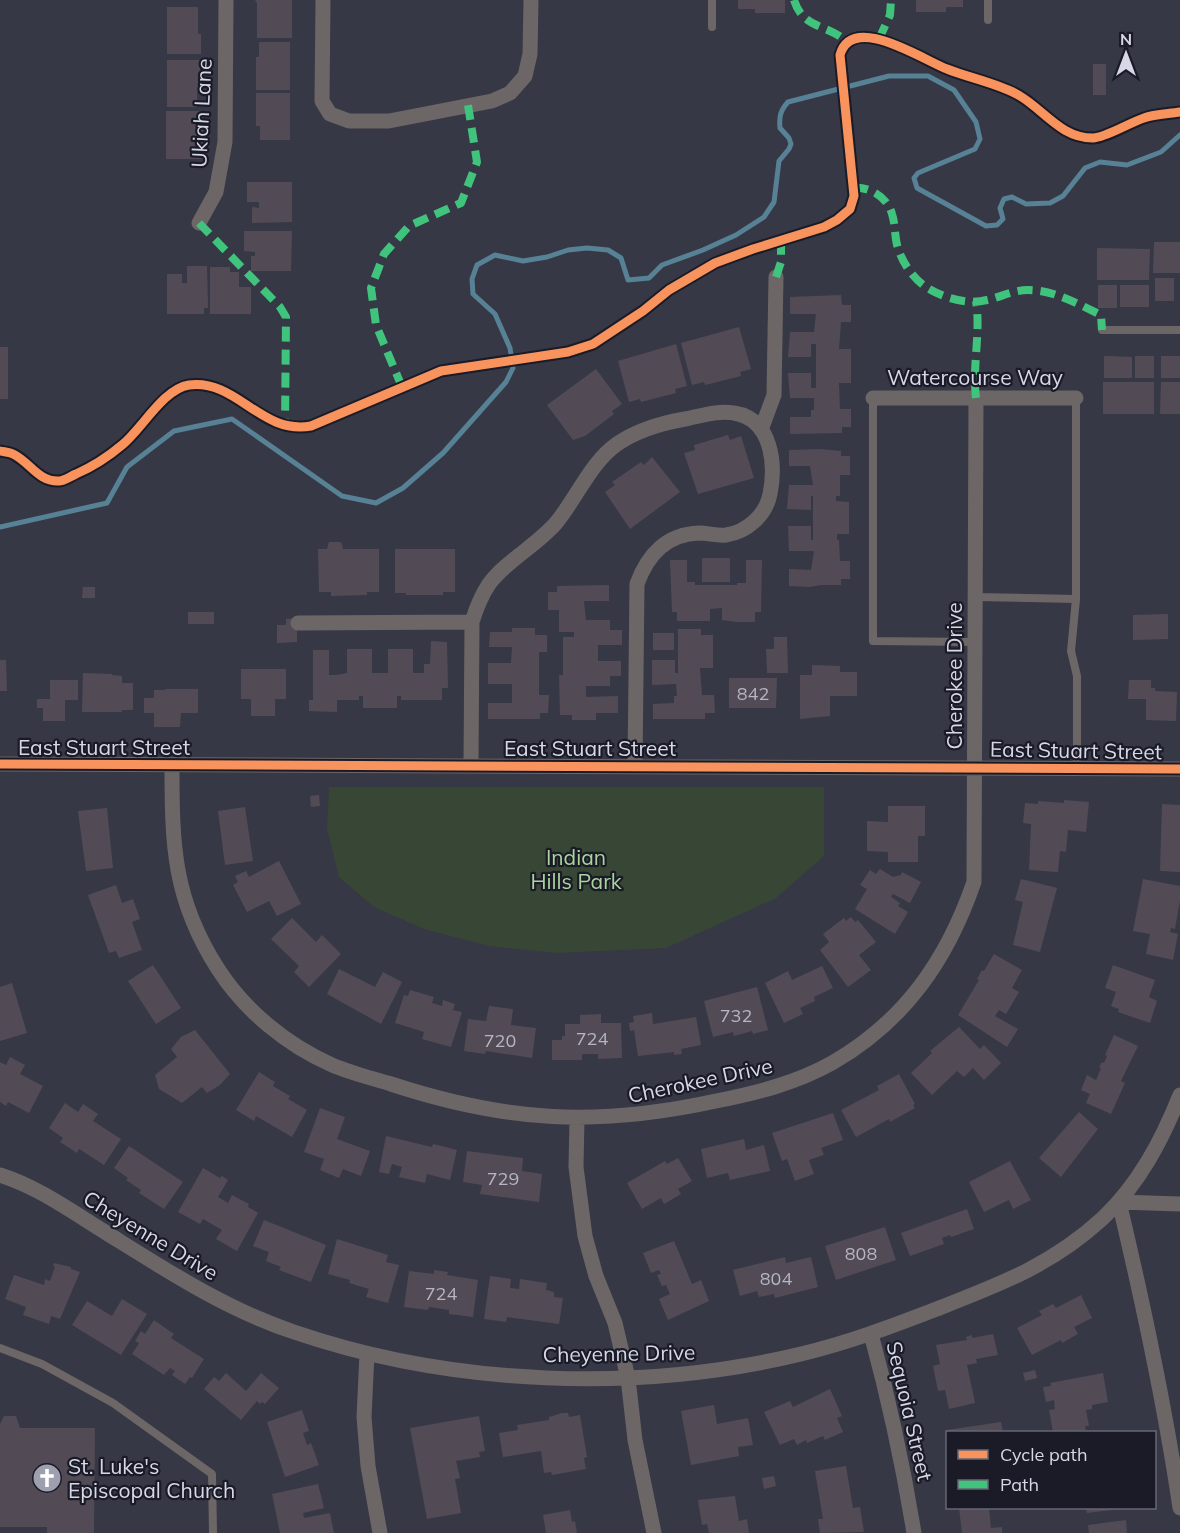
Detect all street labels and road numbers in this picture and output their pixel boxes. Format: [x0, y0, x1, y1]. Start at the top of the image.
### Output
street label: Ukiah Lane [185, 58, 217, 168]
street label: Watercourse Way [887, 364, 1063, 390]
street label: Cherokee Drive [941, 602, 967, 750]
street label: East Stuart Street [18, 734, 190, 760]
street label: East Stuart Street [504, 735, 676, 761]
street label: East Stuart Street [990, 735, 1162, 765]
street label: Cherokee Drive [625, 1052, 775, 1108]
street label: Cheyenne Drive [79, 1185, 223, 1285]
street label: Cheyenne Drive [542, 1339, 696, 1367]
street label: Sequoia Street [881, 1339, 939, 1483]

